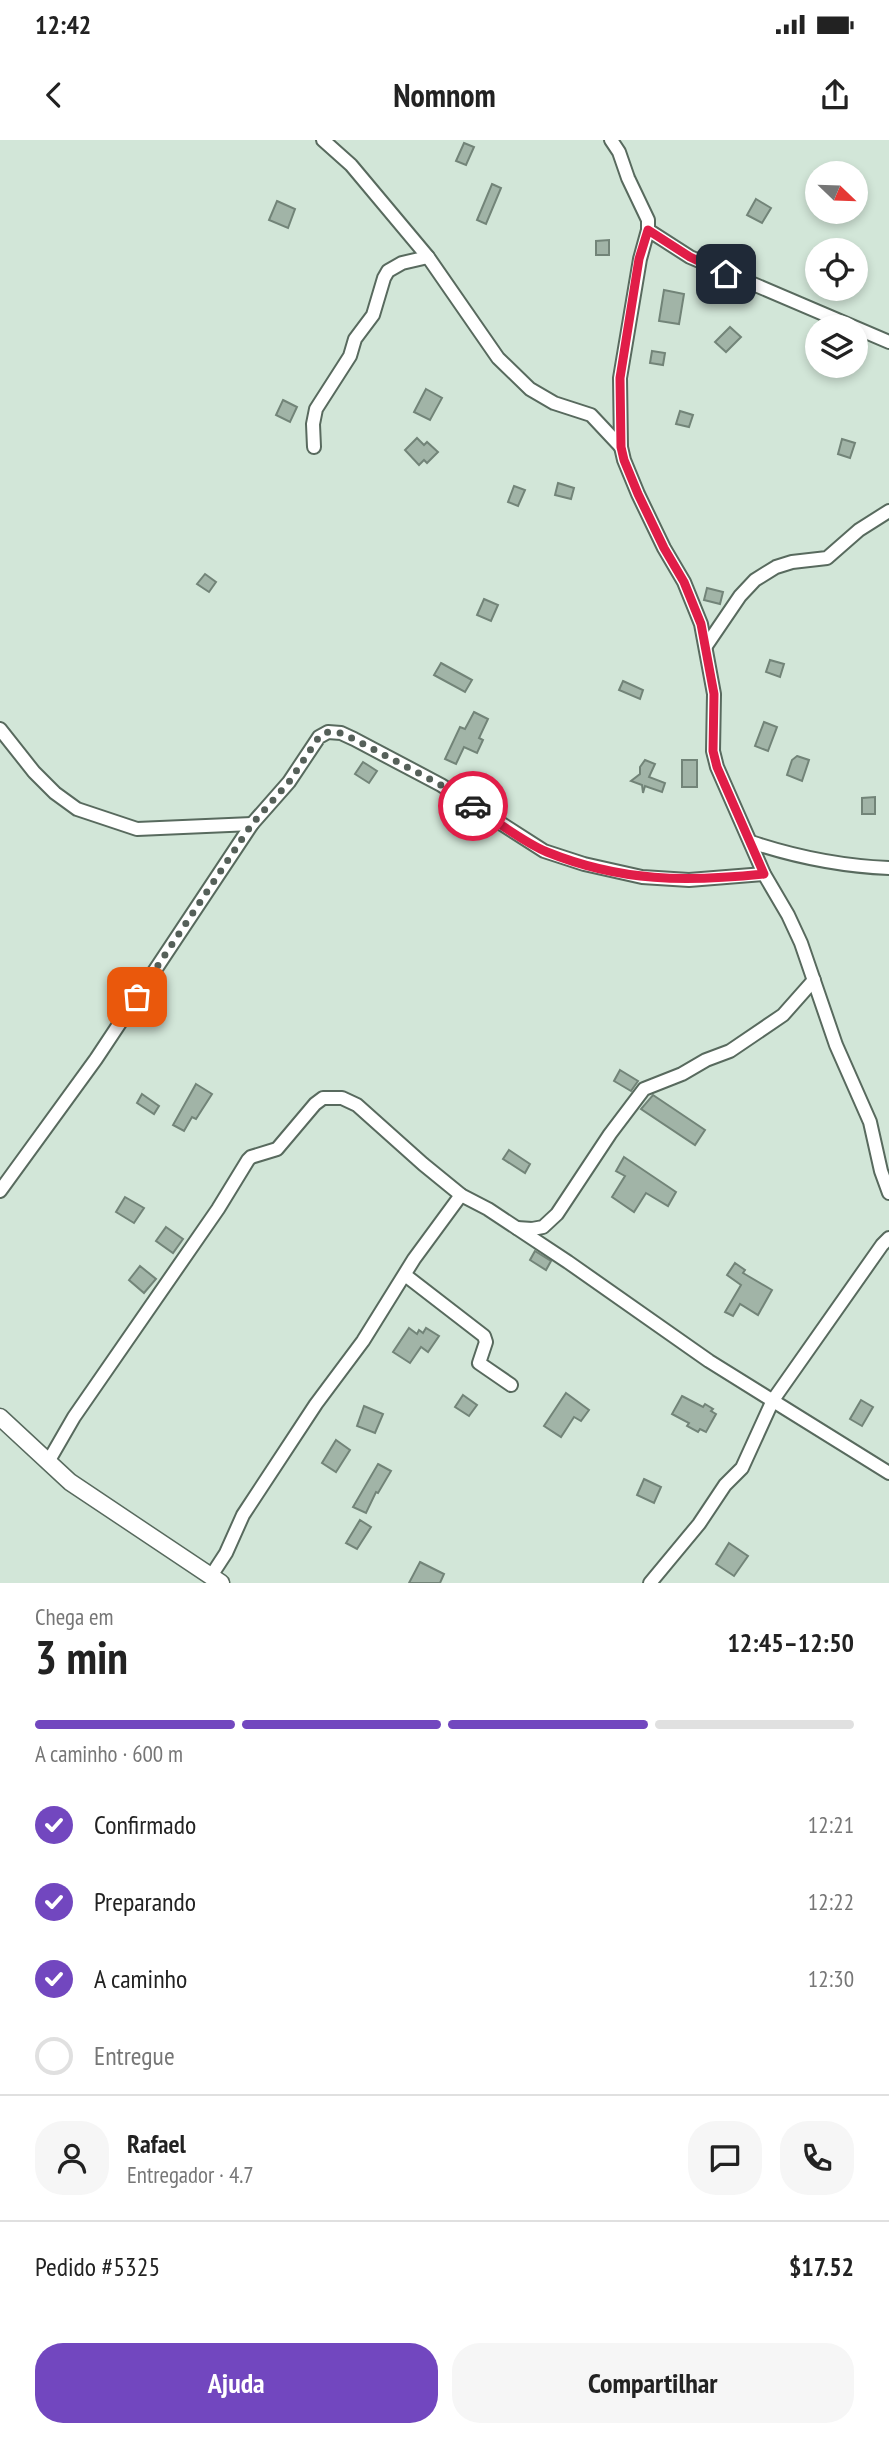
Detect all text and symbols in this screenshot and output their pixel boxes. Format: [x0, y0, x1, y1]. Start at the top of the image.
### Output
text: 12:42 [35, 8, 91, 41]
text: Nomnom [393, 74, 496, 116]
icon: back [35, 76, 73, 114]
icon: share [816, 76, 854, 114]
north arrow [805, 161, 868, 224]
map controls [805, 161, 868, 378]
button: locate [805, 238, 868, 301]
pin [696, 244, 756, 304]
icon: home [707, 255, 745, 293]
button: layers [805, 315, 868, 378]
courier [438, 771, 508, 841]
icon: car [454, 787, 492, 825]
pin [107, 967, 167, 1027]
icon: bag [118, 978, 156, 1016]
text: Chega em [35, 1602, 113, 1631]
text: 12:45–12:50 [727, 1626, 854, 1659]
text: 3 min [35, 1627, 128, 1687]
text: A caminho · 600 m [35, 1739, 183, 1768]
icon: check [35, 1806, 73, 1844]
text: Confirmado [94, 1808, 196, 1841]
text: 12:21 [808, 1810, 854, 1839]
icon: check [35, 1883, 73, 1921]
text: Preparando [94, 1885, 196, 1918]
text: 12:22 [808, 1887, 854, 1916]
icon: check [35, 1960, 73, 1998]
text: A caminho [94, 1962, 187, 1995]
text: 12:30 [808, 1964, 854, 1993]
text: Entregue [94, 2039, 175, 2072]
button: person [35, 2121, 109, 2195]
button: chat [688, 2121, 762, 2195]
button: phone [780, 2121, 854, 2195]
text: Rafael [127, 2127, 186, 2160]
text: Entregador · 4.7 [127, 2160, 254, 2189]
text: Pedido #5325 [35, 2250, 160, 2283]
text: $17.52 [789, 2250, 854, 2283]
button: Ajuda [35, 2343, 438, 2423]
button: Compartilhar [452, 2343, 854, 2423]

